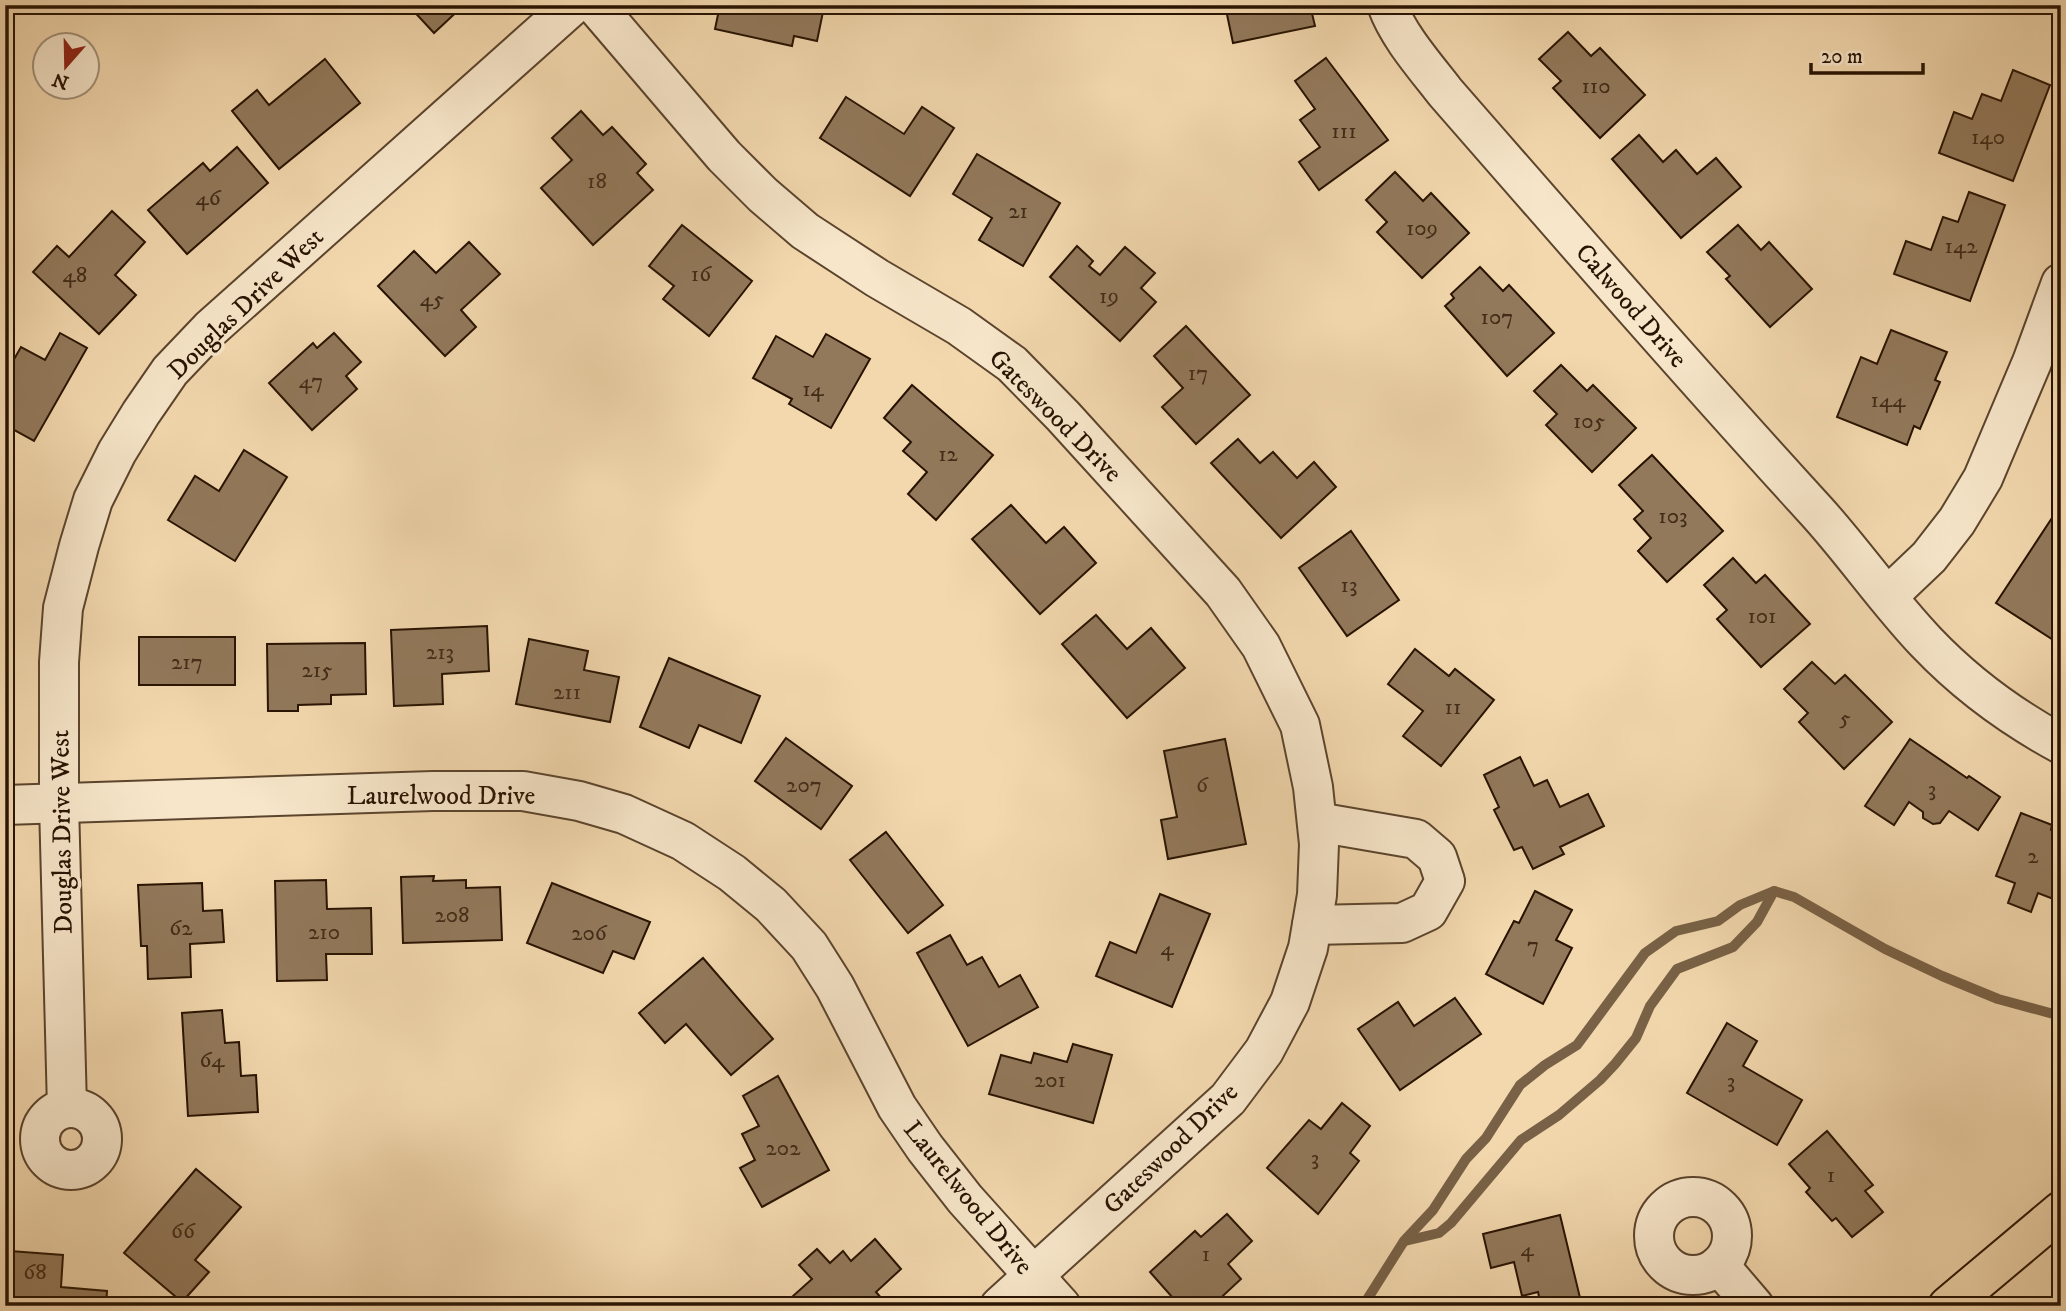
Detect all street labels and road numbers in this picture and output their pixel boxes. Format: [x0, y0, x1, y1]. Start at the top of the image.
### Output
street label: Douglas Drive West [161, 221, 331, 387]
street label: Calwood Drive [1568, 237, 1694, 375]
street label: Gateswood Drive [981, 342, 1129, 490]
street label: Douglas Drive West [44, 730, 81, 934]
street label: Laurelwood Drive [347, 780, 535, 813]
street label: Gateswood Drive [1097, 1076, 1246, 1222]
street label: Laurelwood Drive [896, 1114, 1040, 1282]

